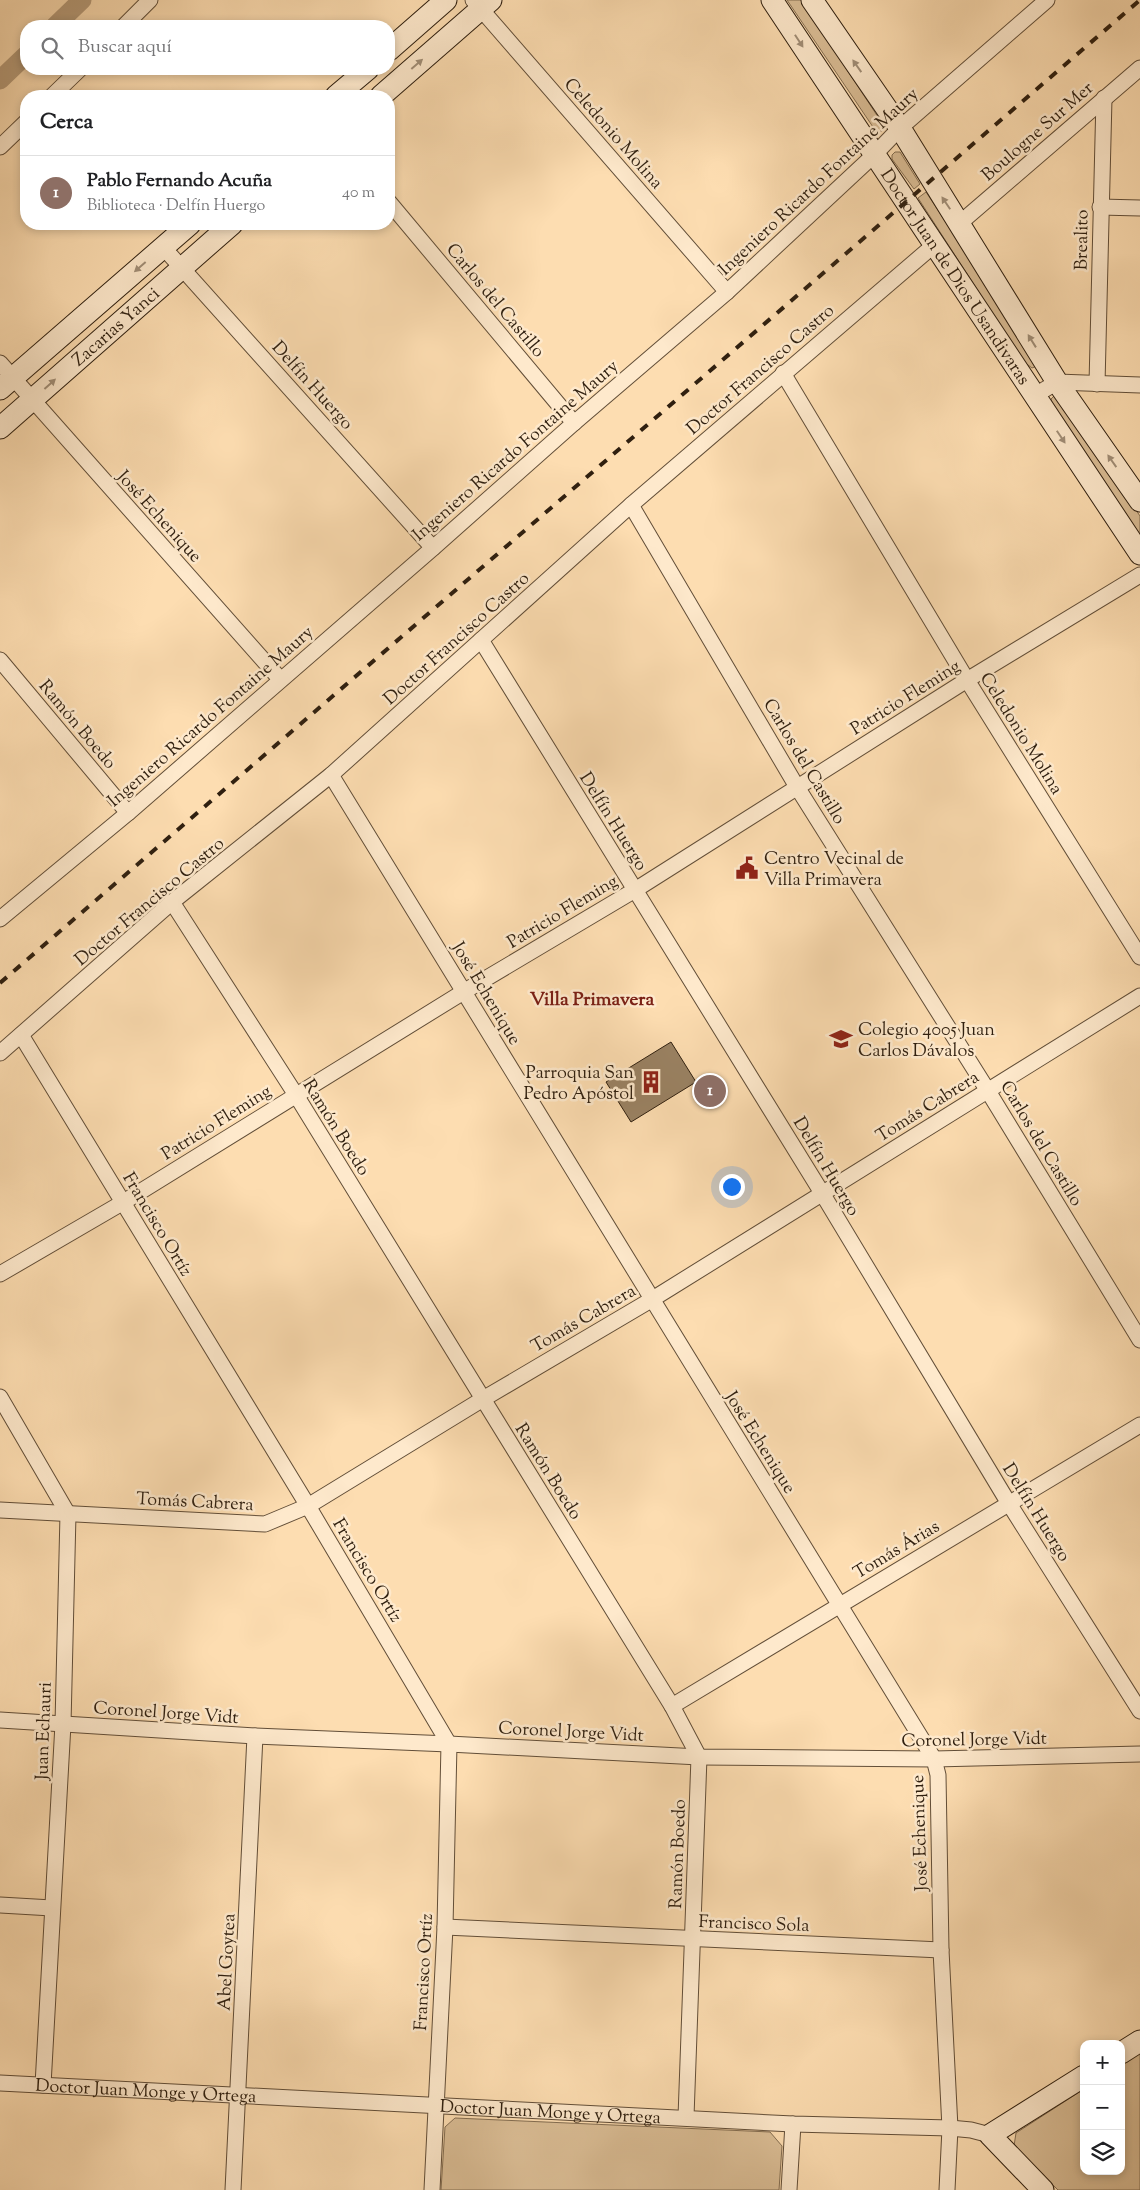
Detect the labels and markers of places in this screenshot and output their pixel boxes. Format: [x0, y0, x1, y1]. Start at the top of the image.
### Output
place label: Centro Vecinal de Villa Primavera [764, 847, 904, 894]
public building icon: Centro Vecinal de Villa Primavera [734, 855, 760, 881]
place label: Colegio 4005 Juan Carlos Dávalos [858, 1018, 995, 1065]
school or university icon: Colegio 4005 Juan Carlos Dávalos [828, 1026, 854, 1052]
place label: Parroquia San Pedro Apóstol [524, 1061, 634, 1108]
building icon: Parroquia San Pedro Apóstol [638, 1069, 664, 1095]
pin: 1 [694, 1072, 726, 1110]

